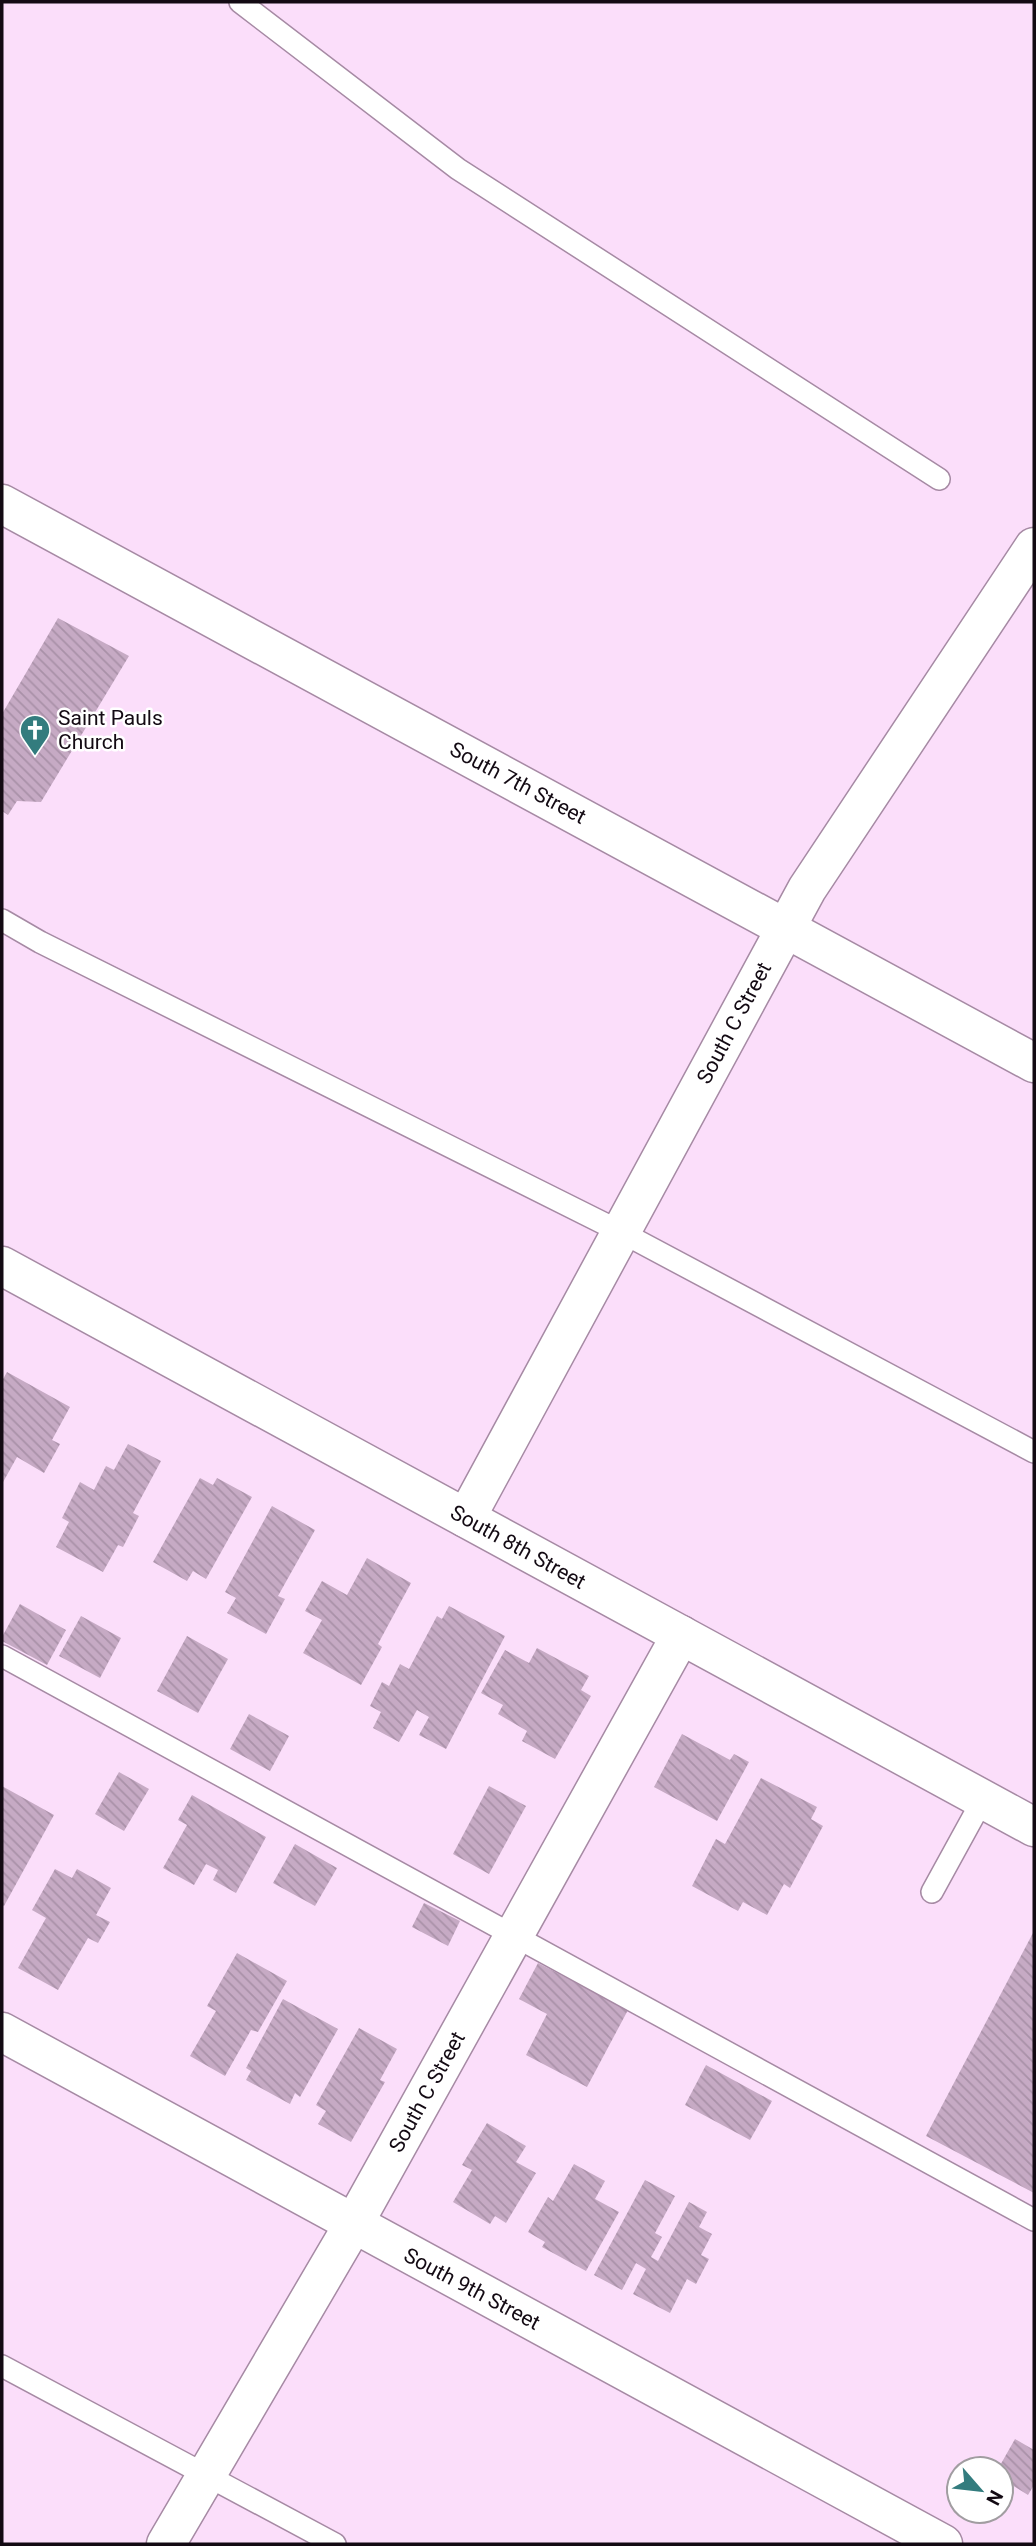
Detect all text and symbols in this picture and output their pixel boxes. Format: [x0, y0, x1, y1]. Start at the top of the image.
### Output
place label: Saint Pauls Church [58, 706, 163, 754]
church icon: Saint Pauls Church [18, 713, 52, 757]
street label: South 7th Street [446, 737, 590, 829]
street label: South C Street [692, 958, 776, 1088]
street label: South 8th Street [446, 1500, 590, 1594]
street label: South C Street [384, 2027, 470, 2156]
street label: South 9th Street [400, 2243, 544, 2335]
north arrow [945, 2455, 1015, 2525]
text: N [981, 2486, 1008, 2509]

